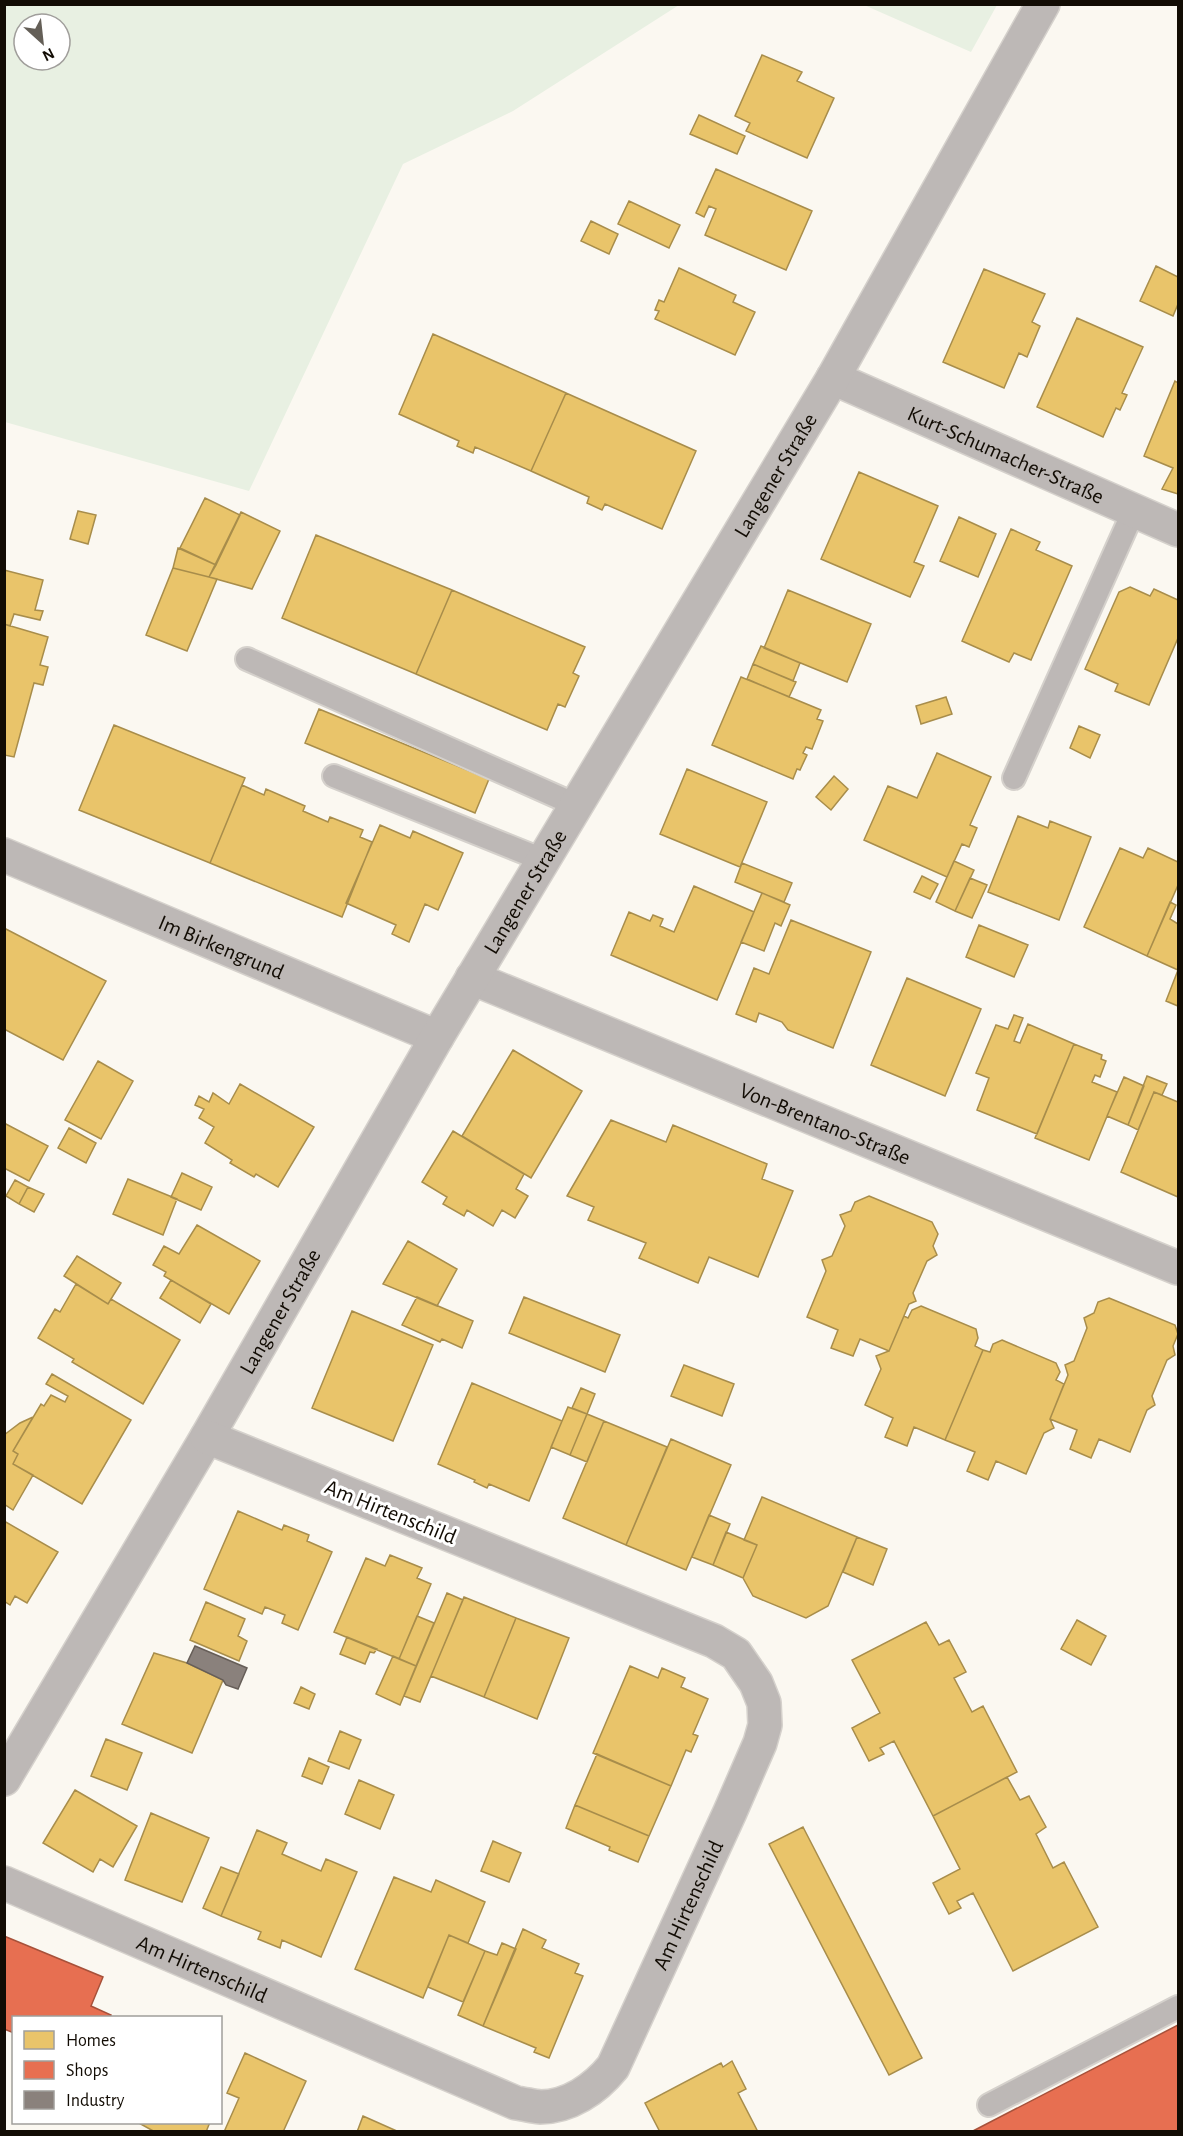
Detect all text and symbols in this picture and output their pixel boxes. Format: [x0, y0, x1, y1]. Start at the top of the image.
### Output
north arrow [12, 12, 72, 72]
text: N [40, 45, 57, 64]
street label: Kurt-Schumacher-Straße [904, 402, 1107, 508]
street label: Langener Straße [730, 409, 821, 541]
street label: Langener Straße [480, 826, 571, 958]
street label: Im Birkengrund [155, 911, 287, 983]
street label: Von-Brentano-Straße [736, 1079, 914, 1169]
street label: Langener Straße [236, 1245, 325, 1378]
street label: Am Hirtenschild [322, 1476, 459, 1548]
street label: Am Hirtenschild [649, 1837, 727, 1973]
street label: Am Hirtenschild [134, 1932, 271, 2007]
legend [12, 2016, 222, 2124]
text: Homes [66, 2032, 116, 2050]
text: Shops [66, 2062, 108, 2080]
text: Industry [66, 2092, 125, 2110]

